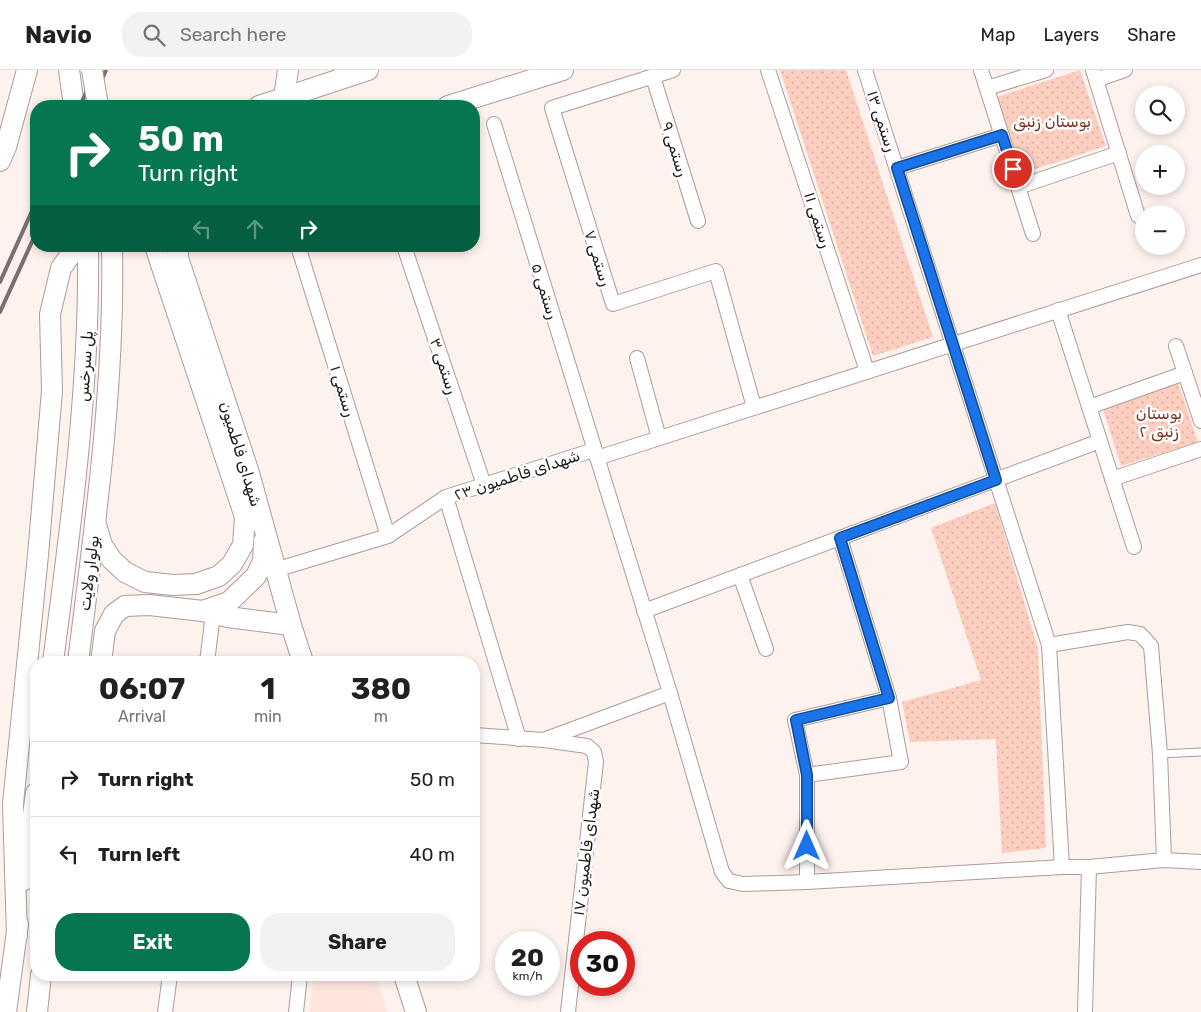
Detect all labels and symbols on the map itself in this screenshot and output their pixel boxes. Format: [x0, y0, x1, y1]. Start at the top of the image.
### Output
street label: رستمی ۱۳ [862, 88, 901, 154]
park label: بوستان زنبق [1013, 112, 1091, 132]
street label: رستمی ۹ [657, 119, 692, 179]
pin [992, 148, 1034, 190]
street label: رستمی ۱۱ [799, 190, 836, 251]
street label: رستمی ۷ [580, 228, 616, 289]
street label: رستمی ۵ [527, 261, 563, 322]
street label: پل سرخس [73, 330, 98, 402]
street label: رستمی ۳ [425, 335, 462, 397]
street label: رستمی ۱ [325, 363, 360, 419]
street label: شهدای فاطمیون [215, 399, 266, 509]
park label: بوستان زنبق ۲ [1136, 404, 1182, 442]
street label: شهدای فاطمیون ۲۳ [452, 446, 583, 505]
street label: بولوار ولایت [75, 534, 104, 612]
street label: شهدای فاطمیون ۱۷ [569, 787, 604, 917]
position arrow [780, 819, 832, 871]
speed limit sign: 30 [570, 931, 635, 996]

